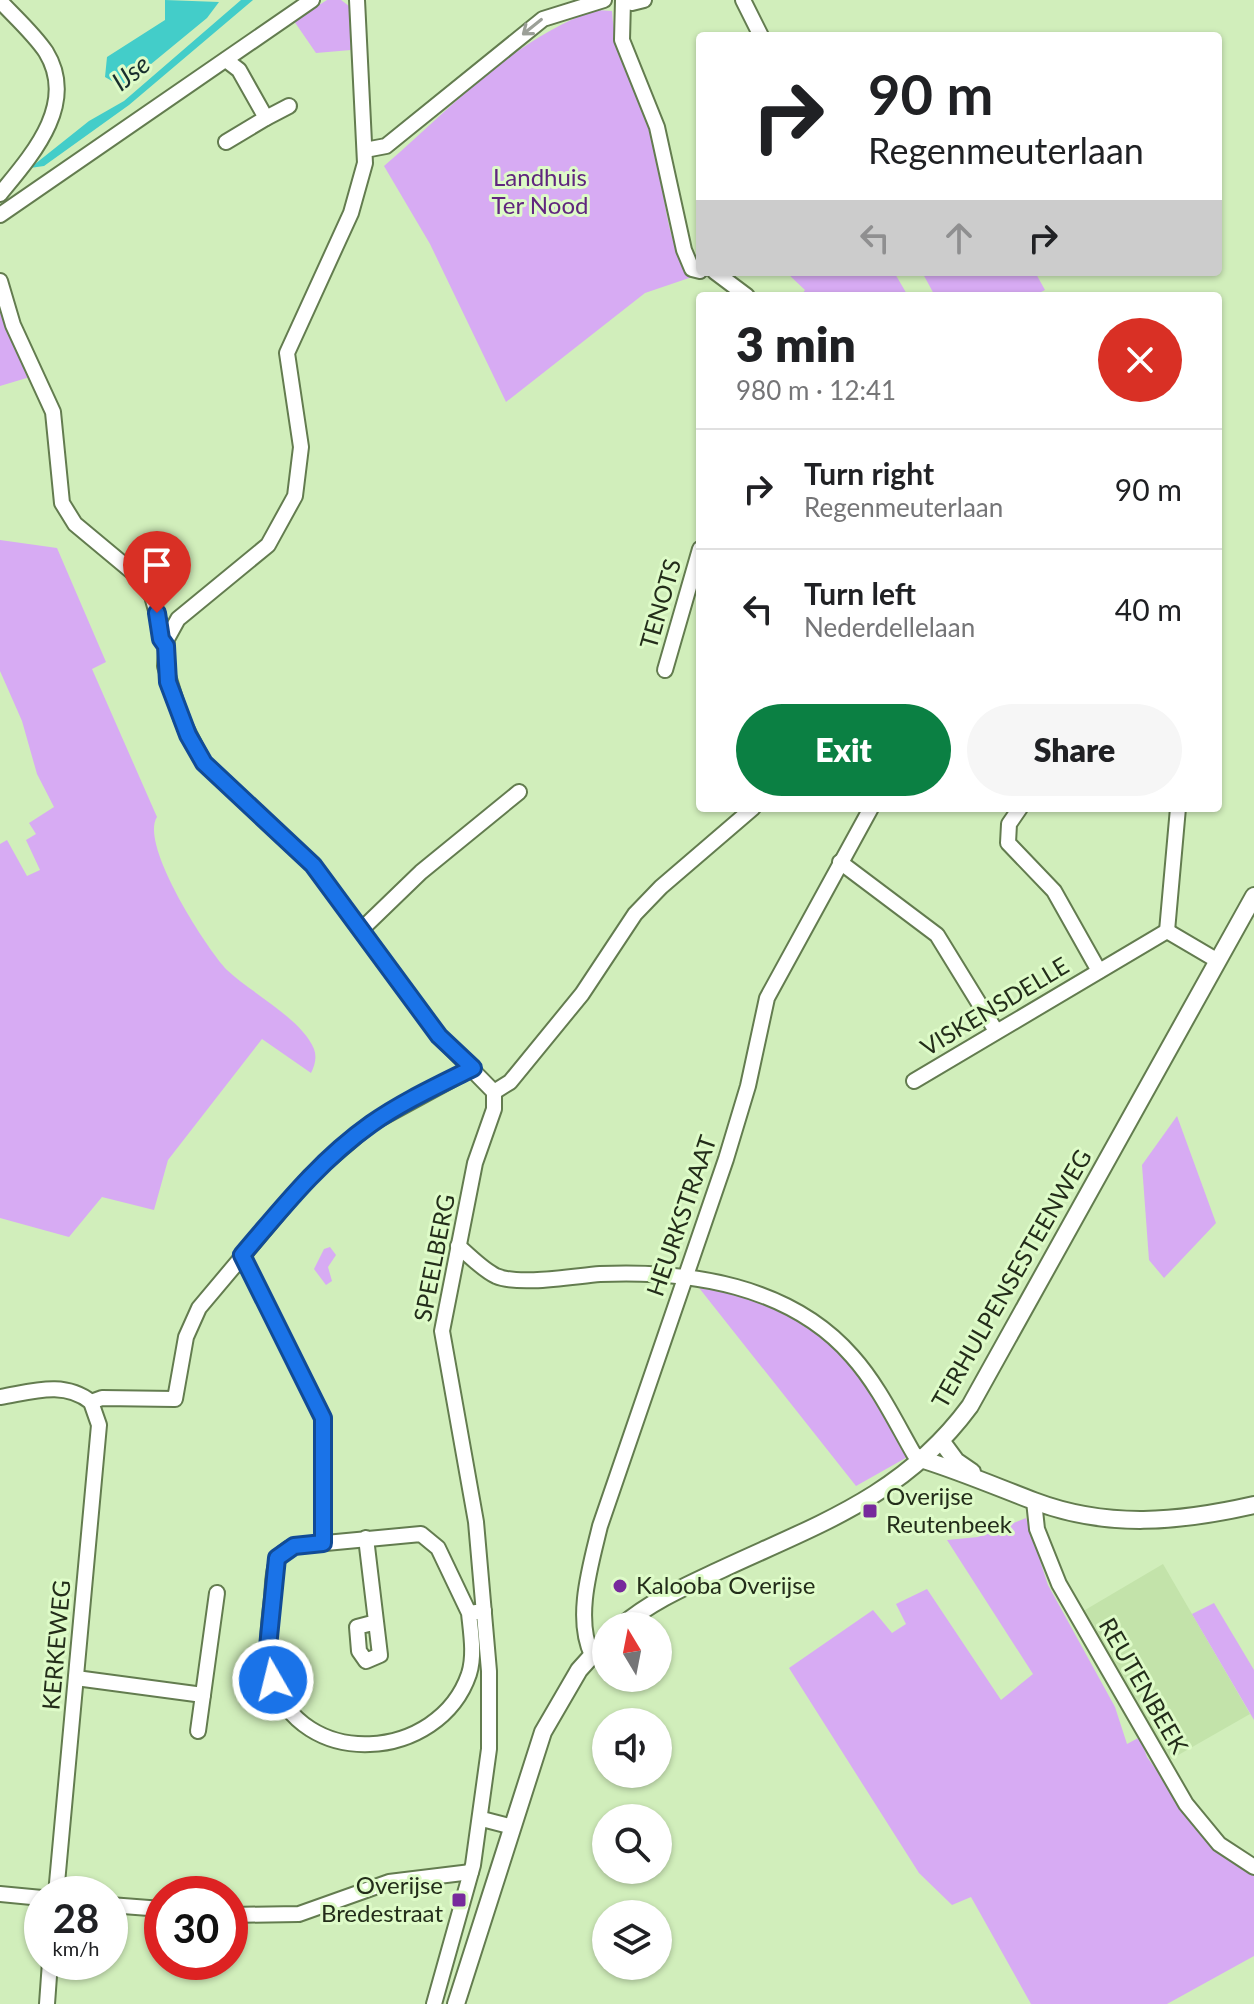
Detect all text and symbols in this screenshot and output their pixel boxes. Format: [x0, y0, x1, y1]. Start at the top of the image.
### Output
one-way arrow [522, 19, 543, 36]
water label: IJse [105, 47, 156, 97]
text: 90 m [868, 60, 993, 127]
icon: right [736, 64, 840, 168]
text: Regenmeuterlaan [868, 128, 1144, 172]
park label: Landhuis Ter Nood [492, 162, 588, 219]
icon: left [853, 216, 897, 260]
icon: ahead [937, 216, 981, 260]
icon: right [1021, 216, 1065, 260]
text: 3 min [736, 315, 856, 372]
button: close [1098, 318, 1182, 402]
text: 980 m · 12:41 [736, 374, 896, 406]
text: Turn right [804, 455, 934, 491]
icon: right [736, 467, 780, 511]
text: 90 m [1115, 471, 1182, 507]
text: Regenmeuterlaan [804, 491, 1003, 523]
pin [123, 531, 191, 613]
icon: arrive [135, 543, 179, 587]
street label: TENOTS [633, 555, 686, 652]
text: Turn left [804, 575, 916, 611]
icon: left [736, 587, 780, 631]
text: 40 m [1115, 591, 1182, 627]
text: Nederdellelaan [804, 611, 975, 643]
button: Exit [736, 704, 951, 796]
button: Share [967, 704, 1182, 796]
street label: VISKENSDELLE [915, 950, 1074, 1061]
street label: HEURKSTRAAT [640, 1131, 722, 1300]
street label: TERHULPENSESTEENWEG [925, 1144, 1097, 1413]
street label: SPEELBERG [407, 1192, 460, 1324]
place label: Overijse Reutenbeek [886, 1481, 1013, 1538]
marker: Overijse Reutenbeek [861, 1502, 879, 1520]
place label: Kalooba Overijse [636, 1570, 815, 1599]
marker: Kalooba Overijse [611, 1577, 629, 1595]
street label: KERKEWEG [35, 1579, 76, 1711]
north arrow [592, 1612, 672, 1692]
map controls [592, 1612, 672, 1980]
street label: REUTENBEEK [1094, 1612, 1195, 1758]
position arrow [231, 1638, 315, 1722]
button: sound [592, 1708, 672, 1788]
button: search [592, 1804, 672, 1884]
place label: Overijse Bredestraat [321, 1870, 443, 1927]
speed limit sign: 30 [144, 1876, 248, 1980]
marker: Overijse Bredestraat [450, 1891, 468, 1909]
text: 28 [53, 1894, 99, 1942]
button: layers [592, 1900, 672, 1980]
text: km/h [53, 1936, 99, 1960]

